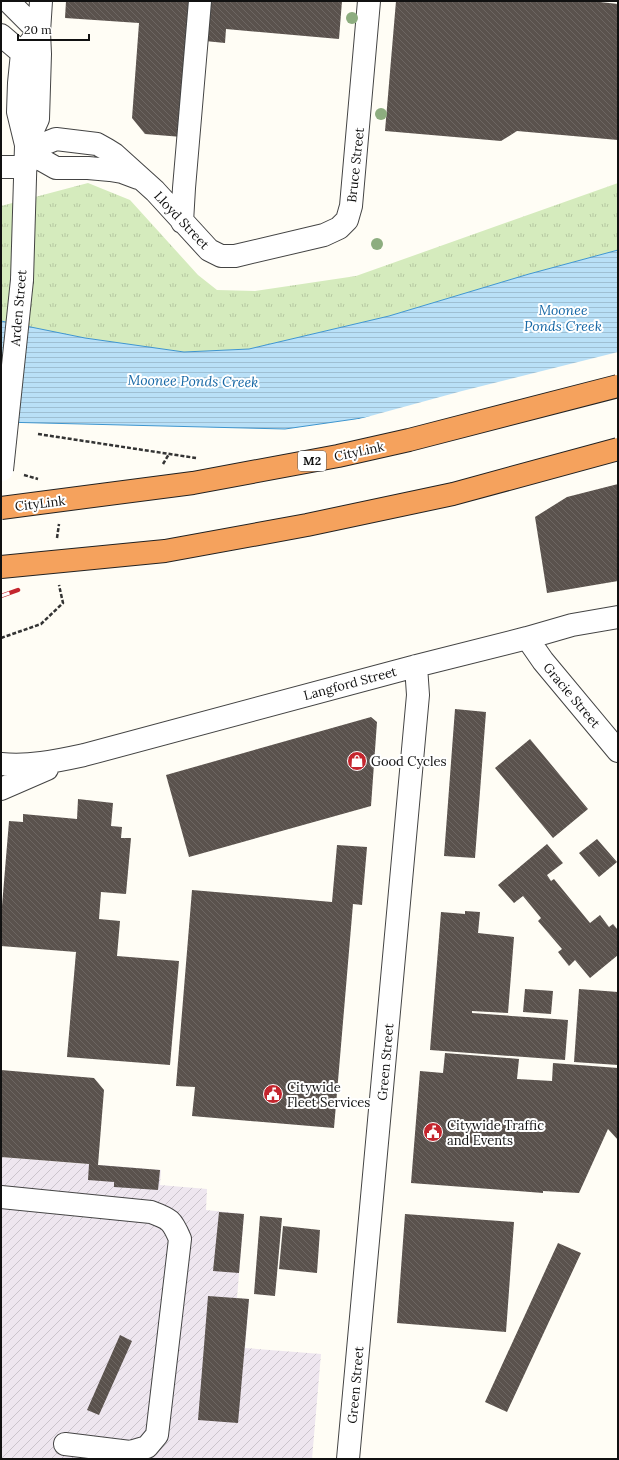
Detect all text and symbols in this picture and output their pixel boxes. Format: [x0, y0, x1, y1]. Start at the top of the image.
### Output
scale bar [18, 16, 89, 42]
text: 20 m [24, 22, 52, 37]
street label: Bruce Street [343, 127, 368, 204]
street label: Lloyd Street [150, 188, 213, 253]
street label: Arden Street [7, 269, 30, 348]
water label: Moonee Ponds Creek [524, 301, 602, 335]
water label: Moonee Ponds Creek [127, 371, 259, 391]
street label: CityLink [333, 438, 386, 465]
road number: M2 [298, 451, 326, 471]
street label: CityLink [14, 492, 66, 515]
street label: Gracie Street [539, 659, 604, 731]
street label: Langford Street [302, 663, 399, 704]
shop icon: Good Cycles [346, 750, 368, 772]
place label: Good Cycles [371, 753, 447, 770]
street label: Green Street [374, 1023, 397, 1101]
place label: Citywide Fleet Services [287, 1079, 370, 1111]
public building icon: Citywide Fleet Services [262, 1083, 284, 1105]
place label: Citywide Traffic and Events [447, 1117, 544, 1149]
public building icon: Citywide Traffic and Events [422, 1121, 444, 1143]
street label: Green Street [344, 1346, 367, 1424]

